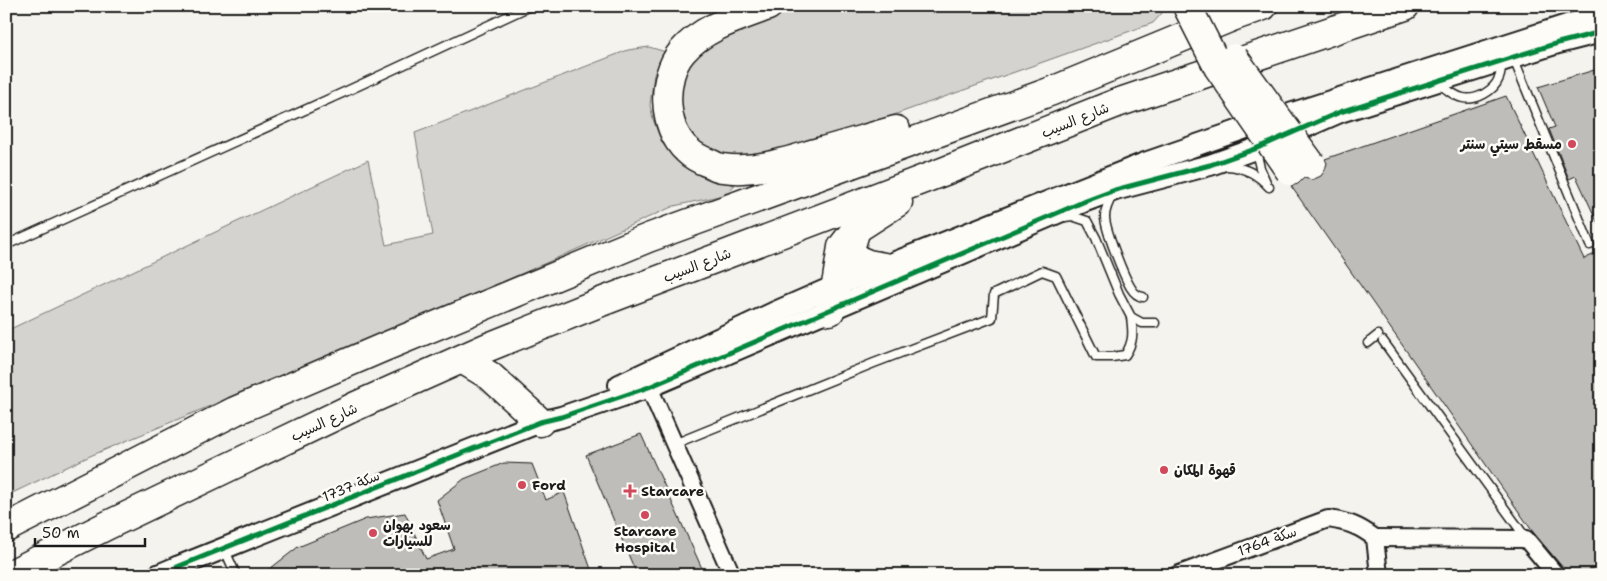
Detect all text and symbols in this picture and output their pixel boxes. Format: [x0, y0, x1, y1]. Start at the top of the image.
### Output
street label: شارع السيب [1039, 98, 1112, 143]
place label: مسقط سيتي سنتر [1459, 135, 1562, 157]
marker: مسقط سيتي سنتر [1566, 138, 1578, 150]
street label: شارع السيب [660, 244, 734, 287]
street label: شارع السيب [288, 399, 361, 446]
place label: قهوة المكان [1174, 461, 1236, 480]
marker: قهوة المكان [1158, 464, 1170, 476]
street label: سكة 1737 [320, 466, 382, 506]
place label: Ford [532, 476, 566, 494]
marker: Ford [516, 479, 528, 491]
place label: Starcare [641, 482, 704, 500]
marker: Starcare [623, 484, 637, 498]
marker: Starcare Hospital [639, 509, 651, 521]
scale bar [35, 516, 145, 548]
place label: سعود بهوان للسيارات [383, 516, 451, 550]
place label: Starcare Hospital [613, 522, 677, 556]
street label: سكة 1764 [1235, 522, 1299, 560]
text: 50 m [42, 523, 80, 543]
marker: سعود بهوان للسيارات [367, 527, 379, 539]

